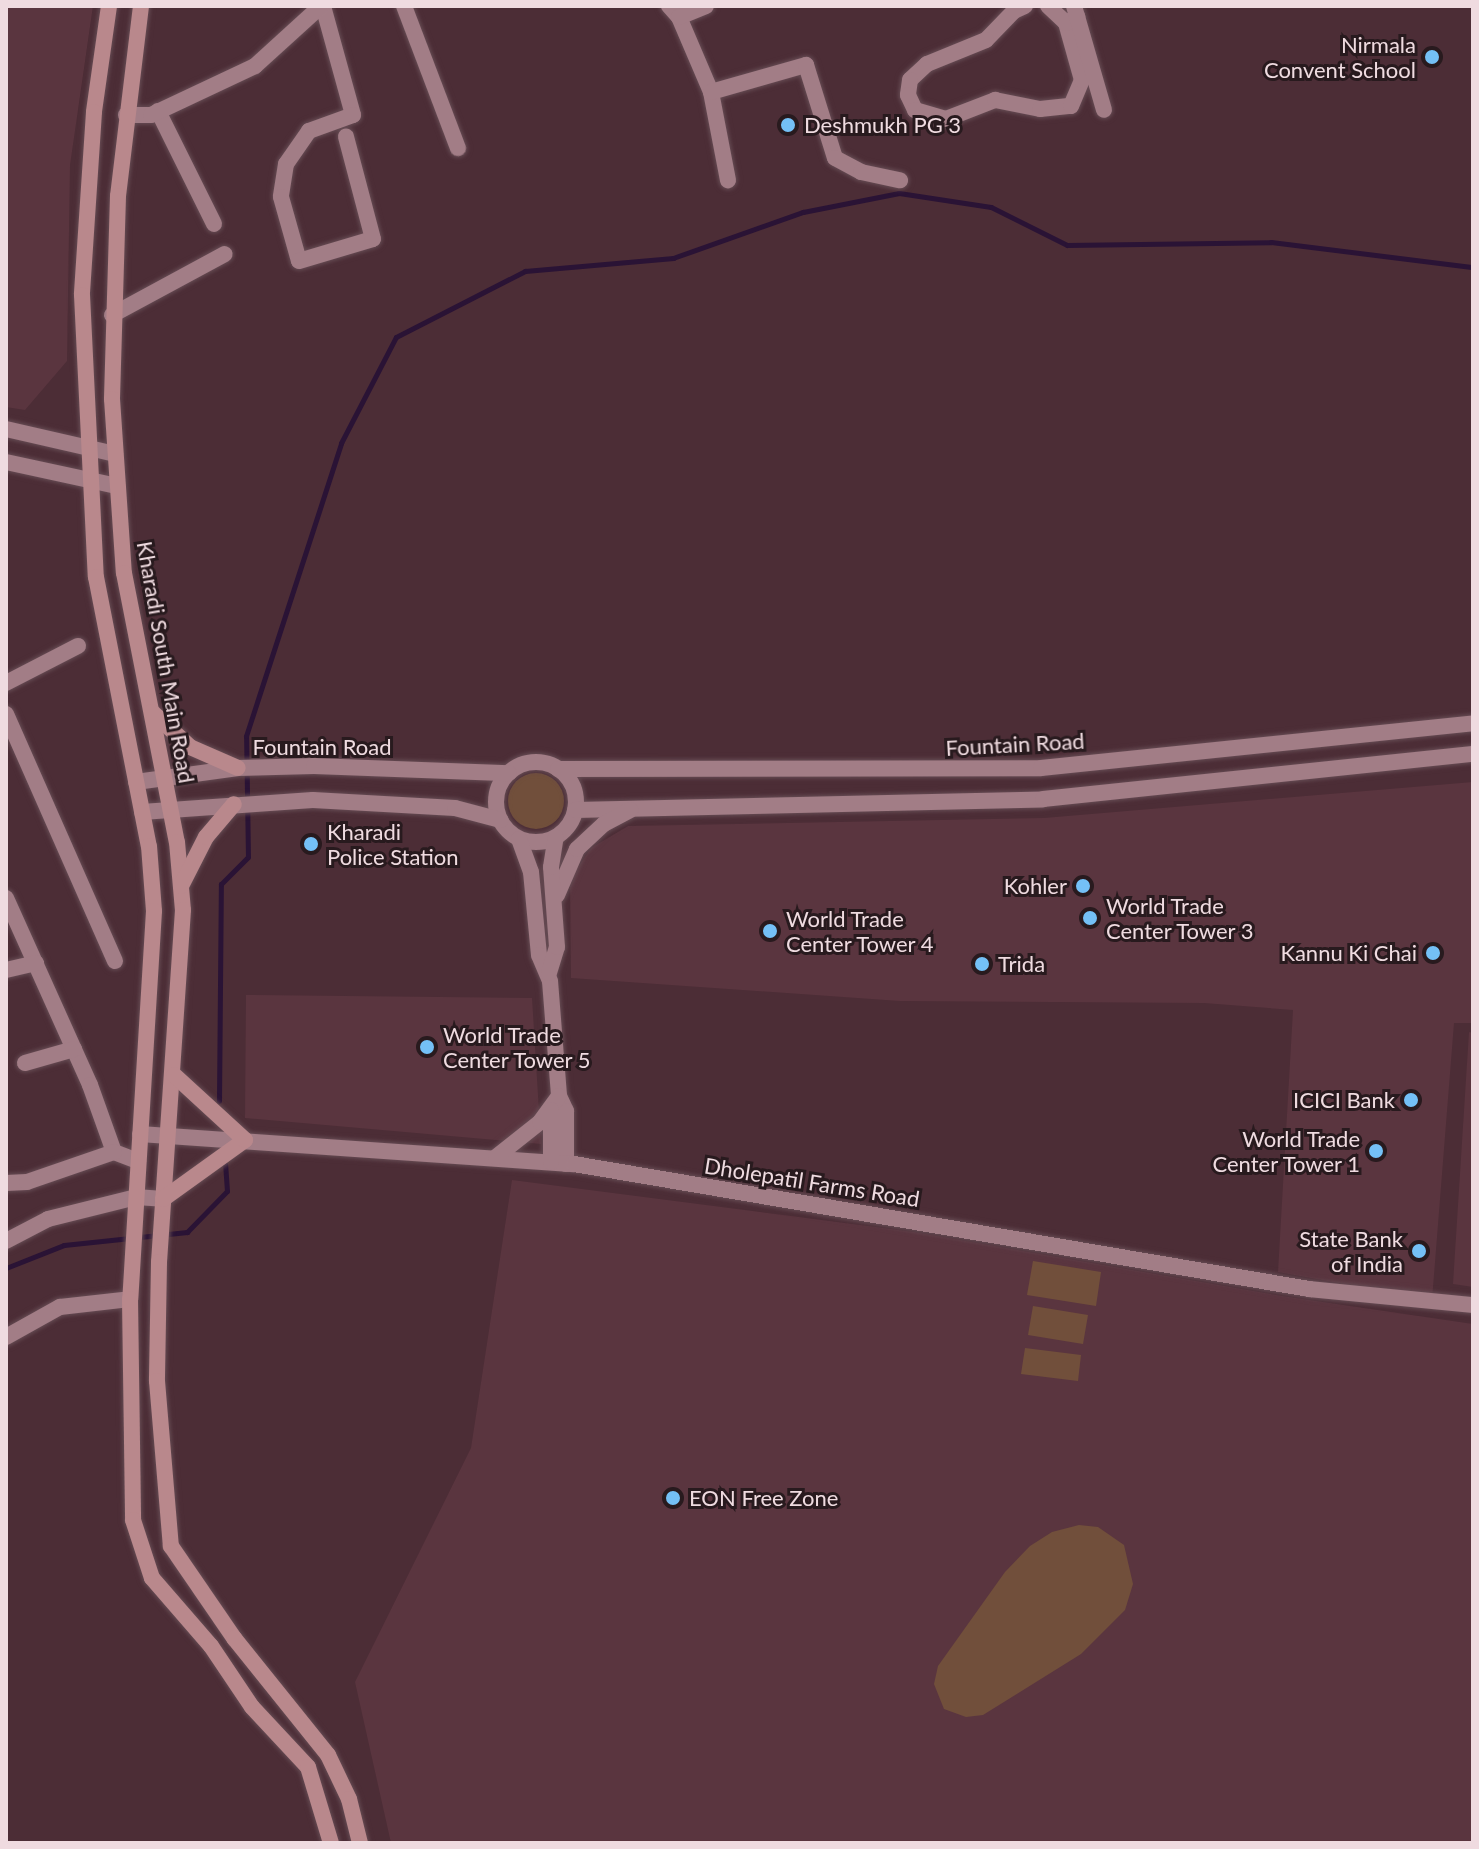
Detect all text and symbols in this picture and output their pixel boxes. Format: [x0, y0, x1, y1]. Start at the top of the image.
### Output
place label: Nirmala Convent School [1264, 31, 1416, 82]
marker: Nirmala Convent School [1423, 48, 1441, 66]
place label: Deshmukh PG 3 [804, 112, 961, 138]
marker: Deshmukh PG 3 [779, 116, 797, 134]
street label: Kharadi South Main Road [132, 539, 200, 785]
street label: Fountain Road [945, 727, 1085, 761]
street label: Fountain Road [252, 734, 392, 760]
place label: Kharadi Police Station [327, 818, 459, 870]
marker: Kharadi Police Station [302, 835, 320, 853]
place label: Kohler [1004, 873, 1067, 899]
marker: Kohler [1074, 877, 1092, 895]
place label: World Trade Center Tower 3 [1106, 892, 1255, 944]
place label: World Trade Center Tower 4 [786, 905, 935, 956]
marker: World Trade Center Tower 3 [1081, 909, 1099, 927]
marker: World Trade Center Tower 4 [761, 922, 779, 940]
place label: Kannu Ki Chai [1280, 940, 1417, 966]
marker: Kannu Ki Chai [1424, 944, 1442, 962]
place label: Trida [998, 951, 1045, 977]
marker: Trida [973, 955, 991, 973]
place label: World Trade Center Tower 5 [443, 1021, 592, 1072]
marker: World Trade Center Tower 5 [418, 1038, 436, 1056]
place label: ICICI Bank [1293, 1087, 1395, 1113]
marker: ICICI Bank [1402, 1091, 1420, 1109]
place label: World Trade Center Tower 1 [1211, 1125, 1360, 1176]
marker: World Trade Center Tower 1 [1367, 1142, 1385, 1160]
street label: Dholepatil Farms Road [703, 1152, 921, 1212]
place label: State Bank of India [1299, 1225, 1403, 1276]
marker: State Bank of India [1410, 1242, 1428, 1260]
place label: EON Free Zone [689, 1485, 838, 1511]
marker: EON Free Zone [664, 1489, 682, 1507]

